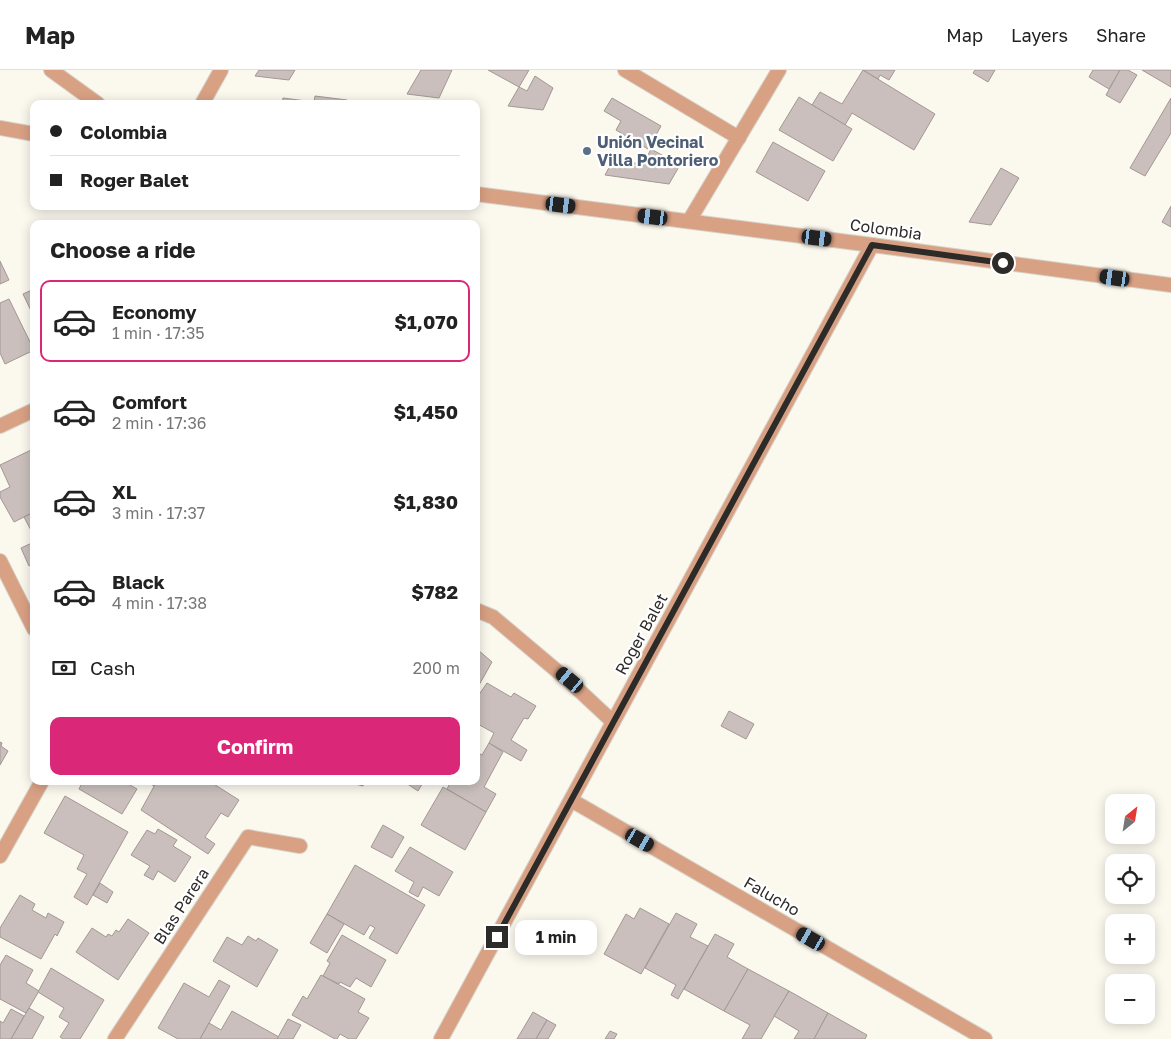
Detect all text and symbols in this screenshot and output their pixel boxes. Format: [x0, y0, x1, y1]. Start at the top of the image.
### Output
text: Map [25, 20, 75, 49]
text: Map [946, 24, 983, 46]
text: Layers [1011, 24, 1068, 46]
text: Share [1096, 24, 1146, 46]
text: Colombia [80, 120, 167, 143]
place label: Unión Vecinal Villa Pontoriero [597, 132, 719, 170]
marker: Unión Vecinal Villa Pontoriero [581, 145, 593, 157]
text: Roger Balet [80, 168, 189, 191]
car [545, 196, 576, 214]
car [637, 208, 668, 226]
street label: Colombia [849, 214, 923, 244]
car [801, 229, 832, 247]
text: Choose a ride [50, 236, 196, 263]
route start [992, 252, 1014, 274]
car [1099, 268, 1130, 288]
icon: car [52, 299, 97, 344]
text: Economy [112, 300, 197, 323]
text: $1,070 [394, 310, 458, 333]
text: 1 min · 17:35 [112, 323, 205, 343]
icon: car [52, 389, 97, 434]
text: Comfort [112, 390, 187, 413]
text: $1,450 [394, 400, 458, 423]
text: 2 min · 17:36 [112, 413, 206, 433]
icon: car [52, 479, 97, 524]
text: XL [112, 480, 137, 503]
text: $1,830 [393, 490, 458, 513]
text: 3 min · 17:37 [112, 503, 205, 523]
icon: car [52, 569, 97, 614]
text: Black [112, 570, 165, 593]
text: $782 [411, 580, 458, 603]
street label: Roger Balet [610, 590, 672, 678]
text: 4 min · 17:38 [112, 593, 207, 613]
icon: cash [50, 654, 78, 682]
text: Cash [90, 656, 135, 679]
text: 200 m [413, 658, 460, 678]
car [553, 665, 586, 695]
button: Confirm [50, 717, 460, 775]
north arrow [1105, 794, 1155, 844]
map controls [1105, 794, 1155, 1024]
car [623, 826, 656, 854]
button: locate [1105, 854, 1155, 904]
street label: Blas Parera [149, 864, 213, 948]
street label: Falucho [740, 872, 804, 920]
button: + [1105, 914, 1155, 964]
callout: 1 min [514, 920, 597, 954]
car [794, 925, 827, 953]
route end [486, 926, 508, 948]
text: 1 min [536, 927, 576, 947]
button: − [1105, 974, 1155, 1024]

